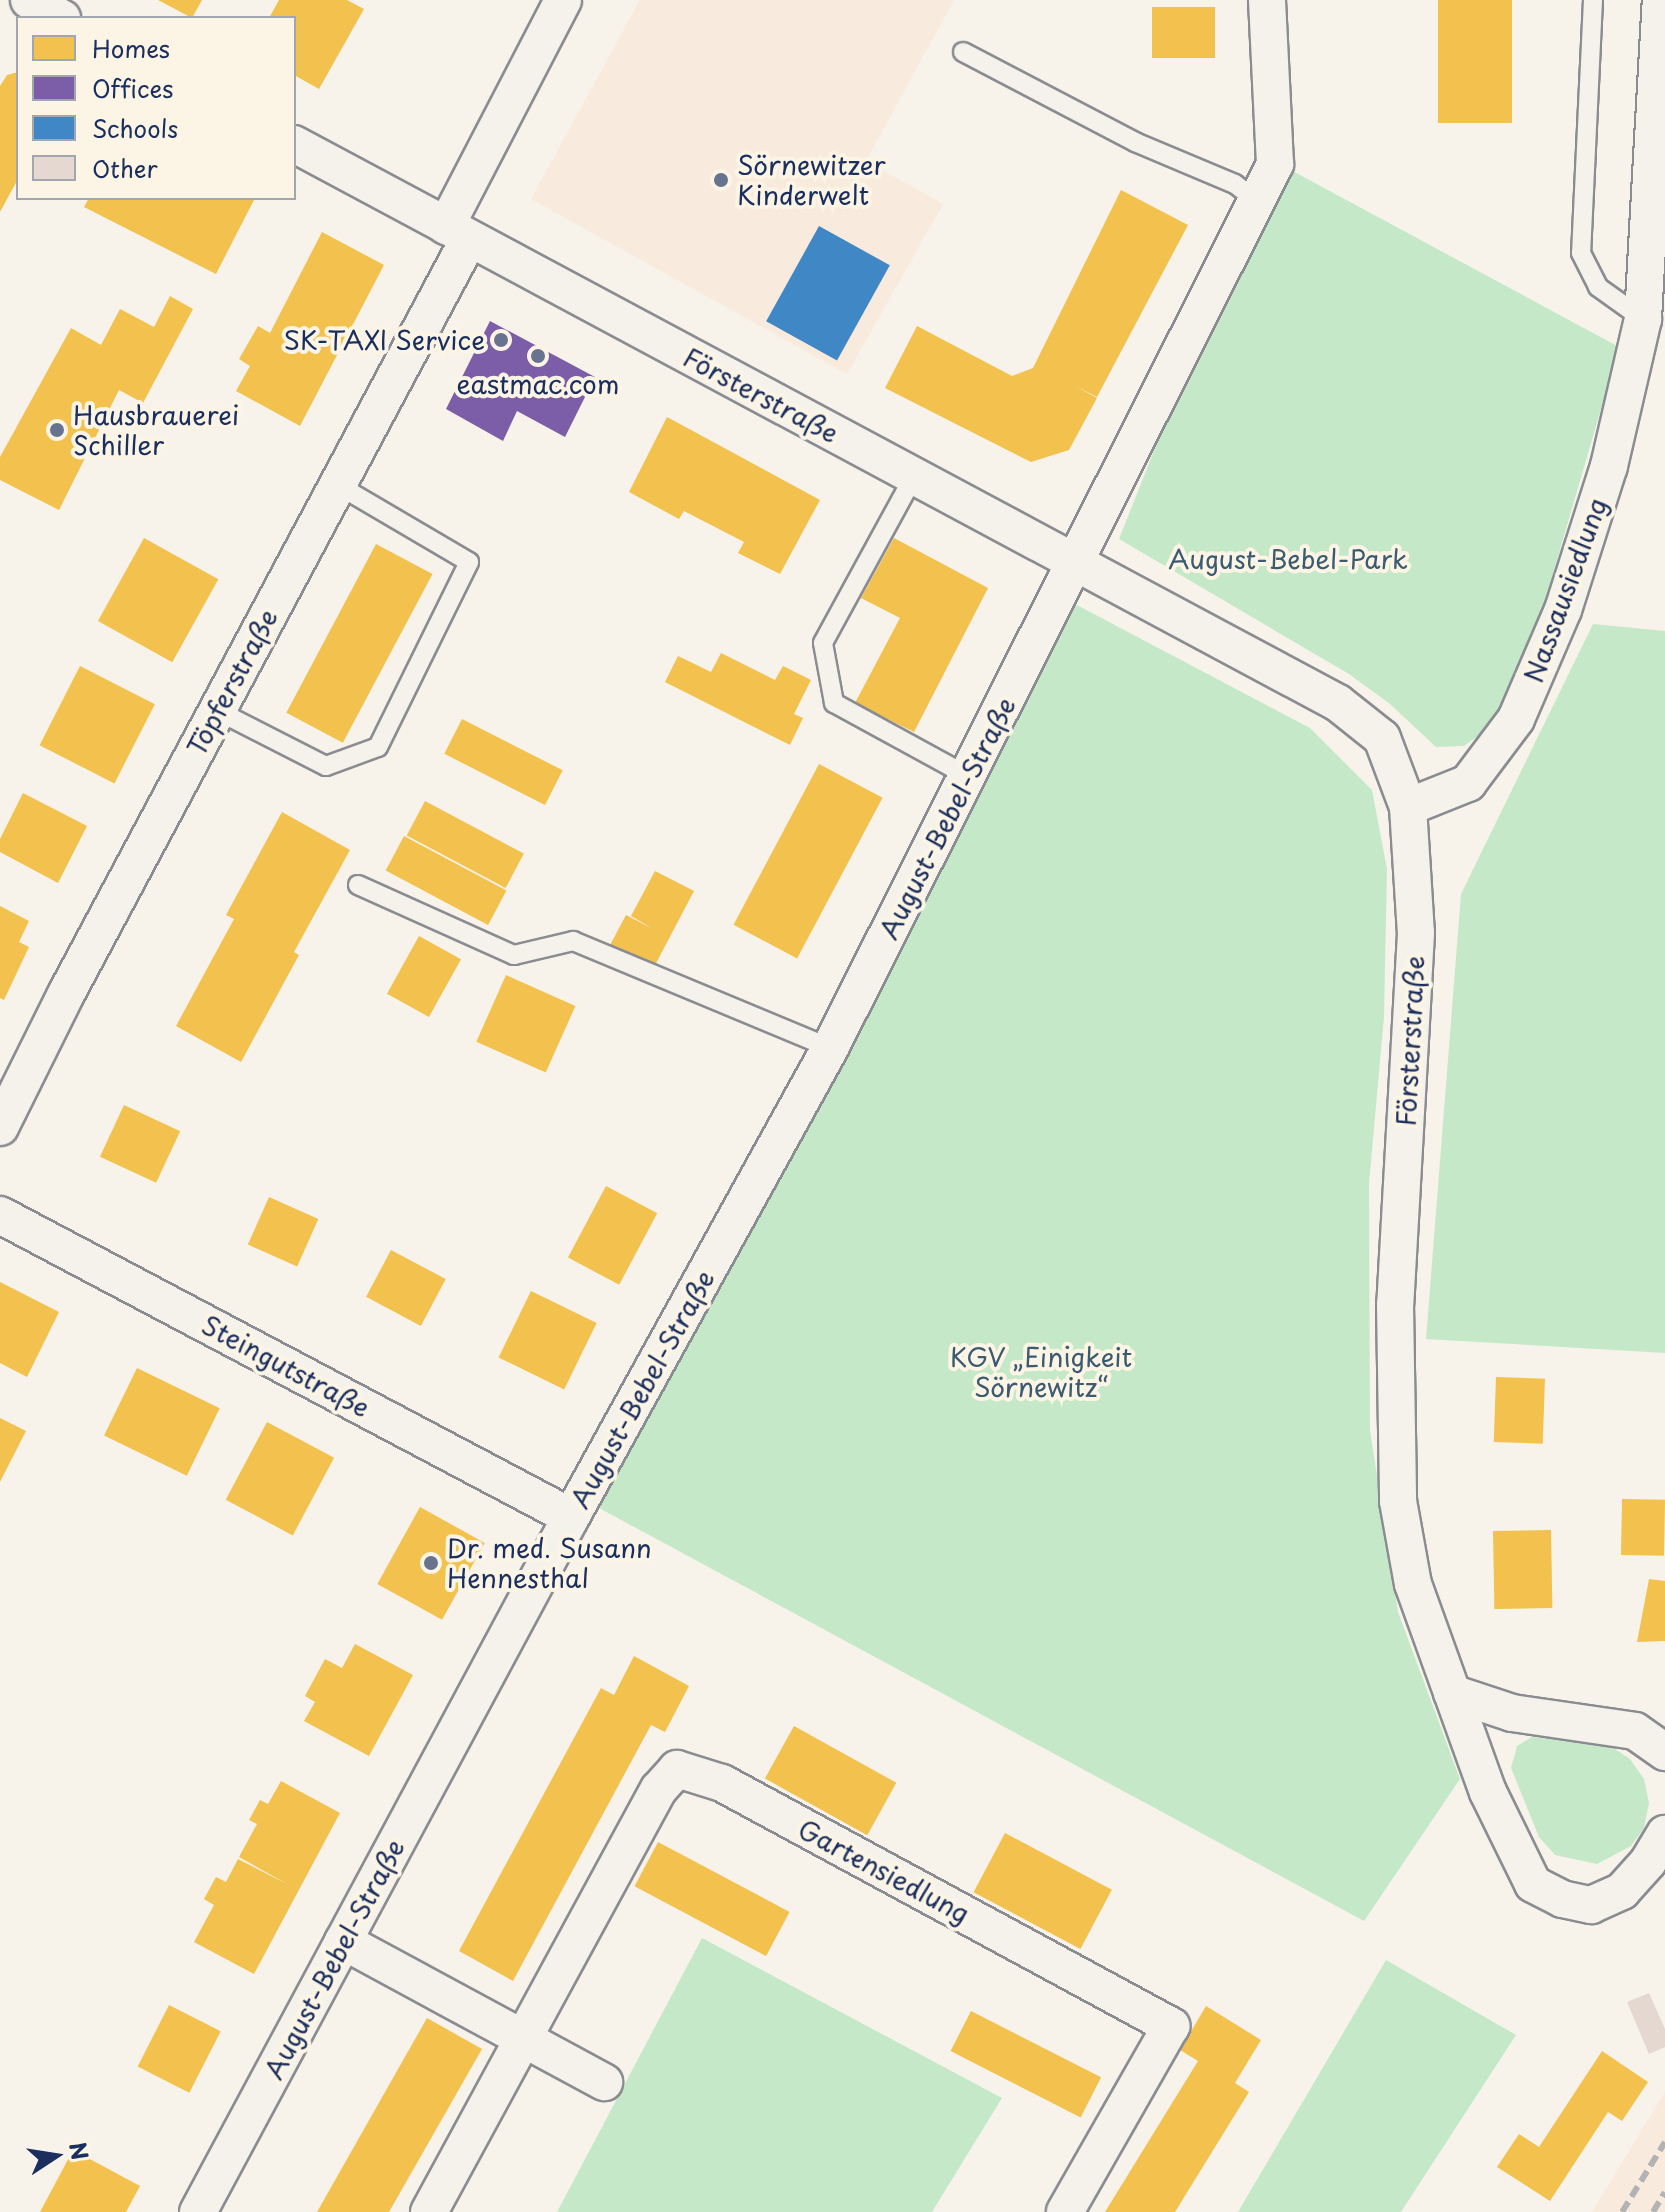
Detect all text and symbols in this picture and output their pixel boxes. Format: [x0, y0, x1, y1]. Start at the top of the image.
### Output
legend [16, 16, 296, 200]
text: Homes [92, 30, 170, 66]
text: Offices [92, 70, 173, 106]
text: Schools [92, 110, 178, 146]
place label: Sörnewitzer Kinderwelt [737, 149, 886, 210]
text: Other [92, 150, 158, 186]
marker: Sörnewitzer Kinderwelt [712, 171, 730, 189]
place label: SK-TAXI Service [285, 324, 485, 356]
marker: SK-TAXI Service [492, 331, 510, 349]
street label: Försterstraße [678, 341, 844, 449]
marker: eastmac.com [529, 347, 547, 365]
place label: eastmac.com [457, 368, 619, 400]
place label: Hausbrauerei Schiller [73, 399, 239, 460]
marker: Hausbrauerei Schiller [48, 421, 66, 439]
street label: Nassausiedlung [1517, 494, 1613, 686]
park label: August-Bebel-Park [1168, 543, 1408, 575]
street label: Töpferstraße [180, 604, 284, 760]
street label: August-Bebel-Straße [872, 692, 1022, 944]
street label: Försterstraße [1390, 955, 1430, 1127]
street label: August-Bebel-Straße [564, 1265, 720, 1513]
street label: Steingutstraße [197, 1309, 375, 1423]
park label: KGV „Einigkeit Sörnewitz“ [949, 1341, 1133, 1402]
place label: Dr. med. Susann Hennesthal [447, 1532, 653, 1594]
marker: Dr. med. Susann Hennesthal [422, 1554, 440, 1572]
street label: Gartensiedlung [793, 1813, 975, 1929]
street label: August-Bebel-Straße [258, 1834, 410, 2084]
north arrow [16, 2116, 96, 2196]
text: N [62, 2139, 98, 2163]

